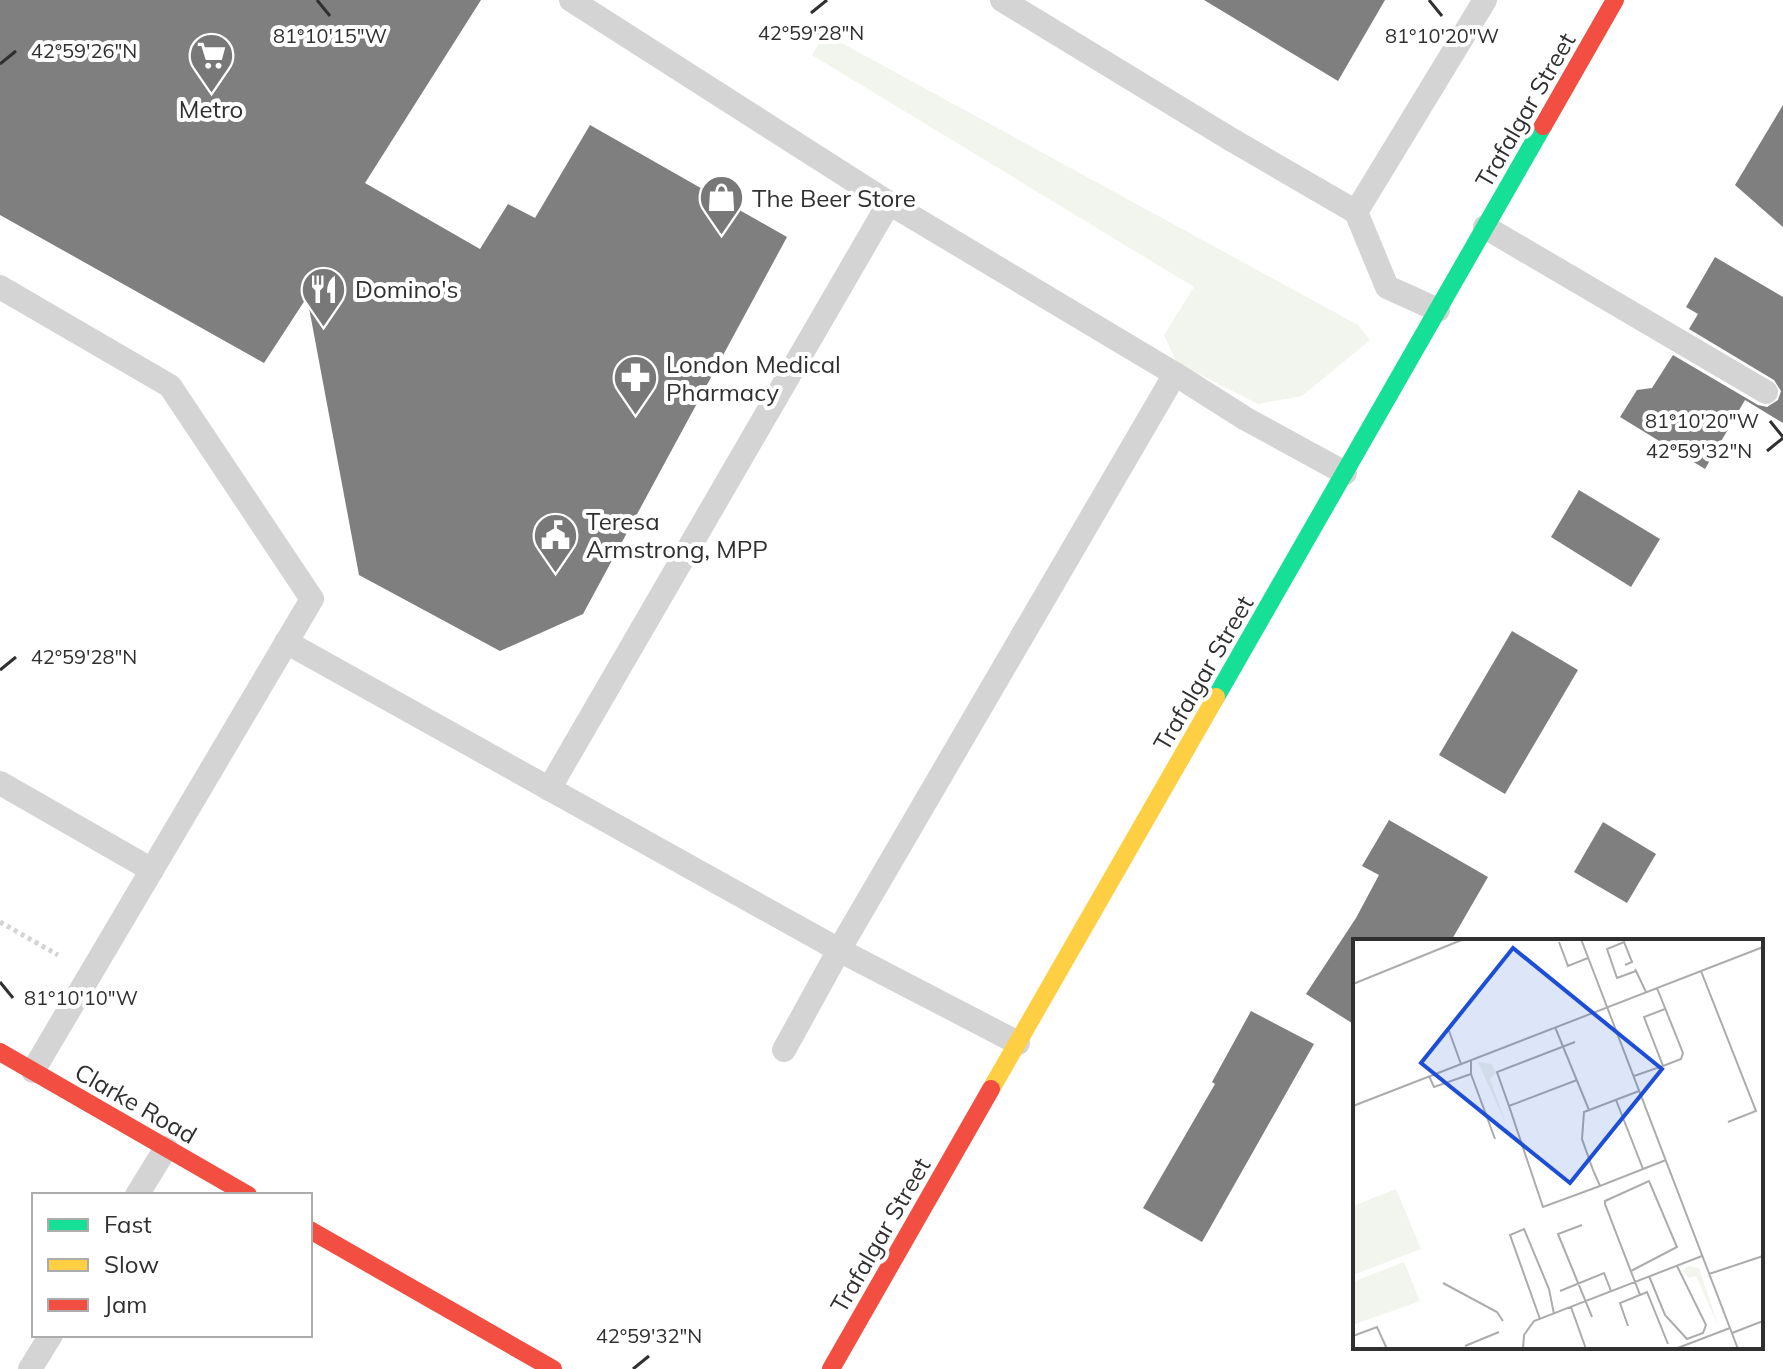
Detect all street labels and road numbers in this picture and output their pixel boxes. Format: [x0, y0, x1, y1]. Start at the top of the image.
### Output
street label: Trafalgar Street [1469, 27, 1581, 193]
street label: Trafalgar Street [1147, 590, 1259, 756]
street label: Clarke Road [70, 1056, 202, 1150]
street label: Trafalgar Street [824, 1152, 936, 1318]

